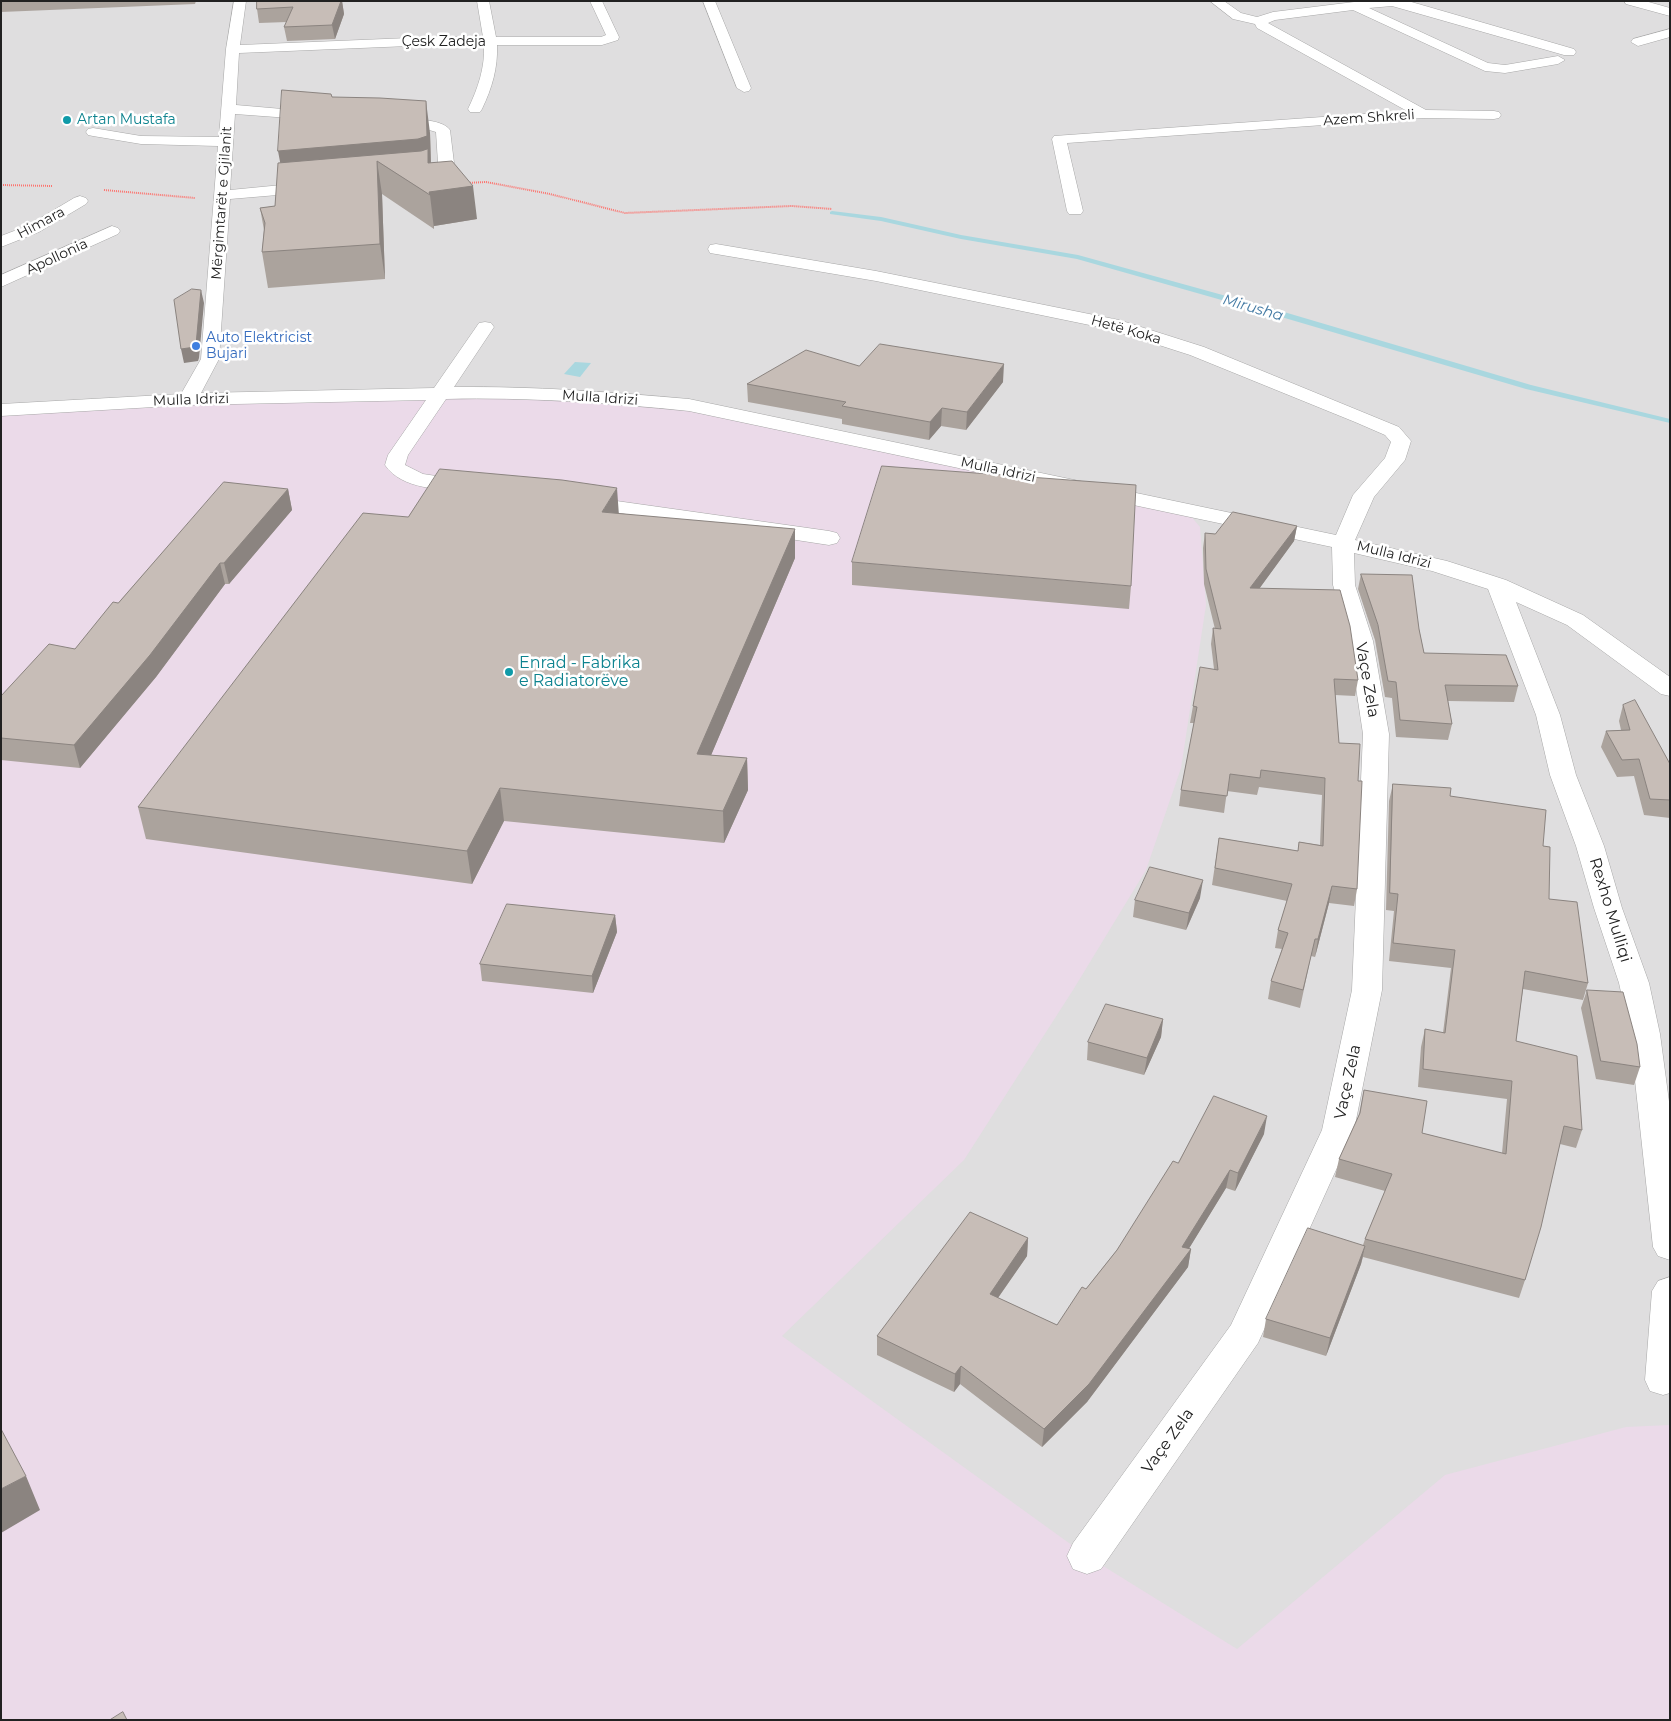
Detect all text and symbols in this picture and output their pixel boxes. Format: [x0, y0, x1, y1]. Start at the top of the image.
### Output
street label: Çesk Zadeja [402, 34, 486, 50]
street label: Azem Shkreli [1323, 106, 1415, 130]
place label: Artan Mustafa [77, 112, 176, 128]
marker: Artan Mustafa [61, 114, 73, 126]
street label: Mërgimtarët e Gjilanit [208, 126, 236, 280]
street label: Himara [14, 203, 68, 243]
street label: Apollonia [23, 235, 91, 279]
water label: Mirusha [1221, 291, 1285, 325]
street label: Hetë Koka [1089, 312, 1163, 348]
place label: Auto Elektricist Bujari [206, 330, 312, 362]
marker: Auto Elektricist Bujari [190, 340, 202, 352]
street label: Mulla Idrizi [561, 387, 639, 409]
street label: Mulla Idrizi [153, 390, 229, 410]
street label: Mulla Idrizi [959, 454, 1037, 486]
street label: Mulla Idrizi [1355, 538, 1433, 572]
street label: Vaçe Zela [1351, 641, 1383, 719]
place label: Enrad - Fabrika e Radiatorëve [519, 653, 641, 691]
marker: Enrad - Fabrika e Radiatorëve [503, 666, 515, 678]
street label: Rexho Mulliqi [1585, 855, 1635, 965]
street label: Vaçe Zela [1331, 1043, 1365, 1121]
street label: Vaçe Zela [1138, 1405, 1198, 1477]

